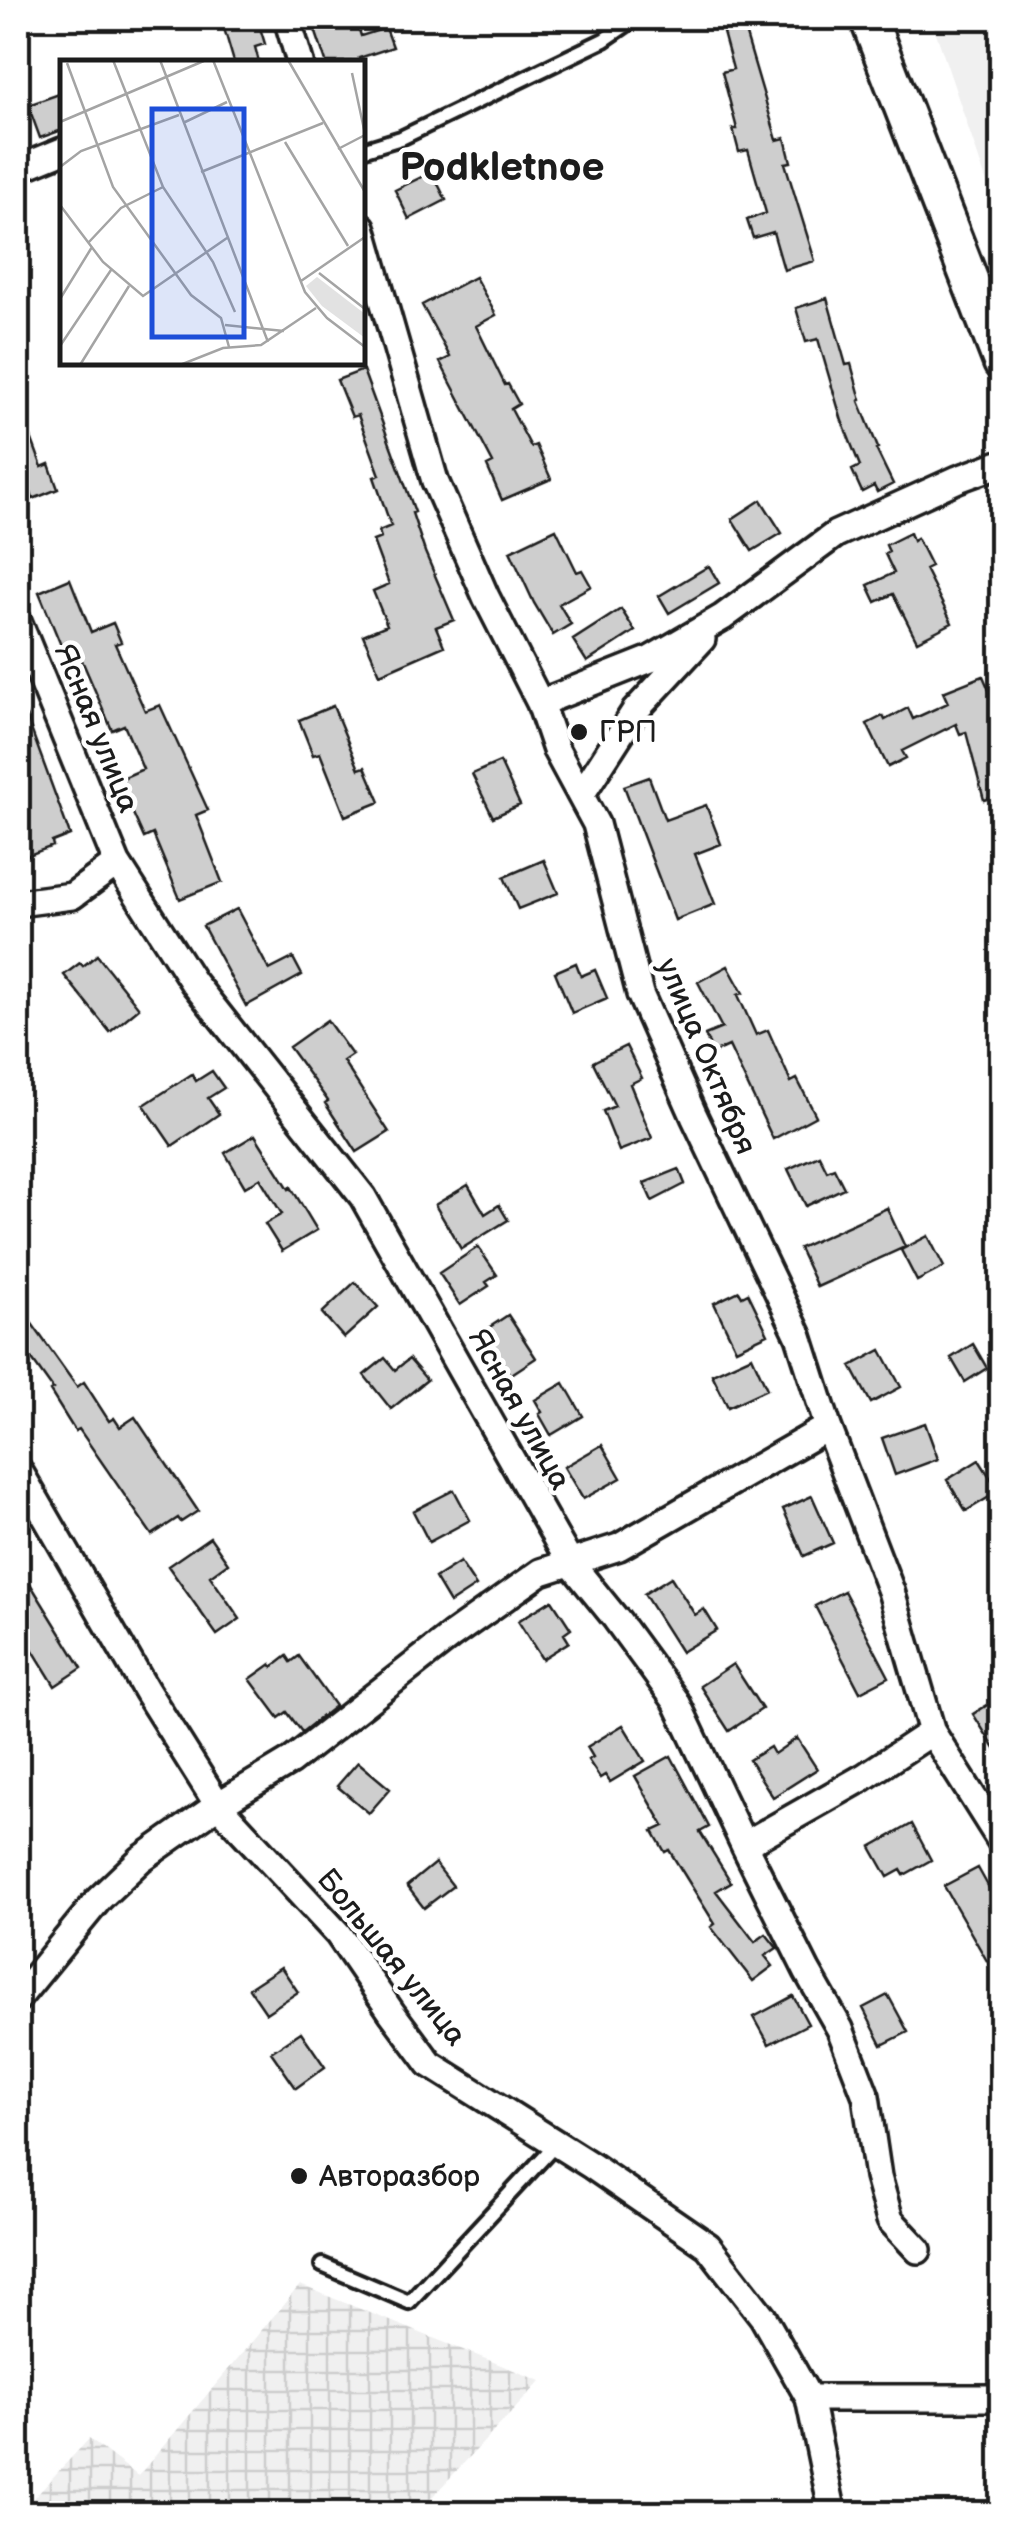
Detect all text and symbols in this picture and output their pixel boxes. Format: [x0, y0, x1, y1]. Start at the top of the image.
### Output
inset map [60, 60, 365, 365]
district label: Podkletnoe [400, 144, 604, 192]
street label: Ясная улица [46, 639, 146, 818]
place label: ГРП [599, 715, 657, 751]
marker: ГРП [568, 721, 590, 743]
street label: улица Октября [649, 953, 764, 1160]
street label: Ясная улица [460, 1323, 578, 1496]
street label: Большая улица [309, 1862, 474, 2053]
place label: Авторазбор [318, 2159, 480, 2195]
marker: Авторазбор [288, 2165, 310, 2187]

